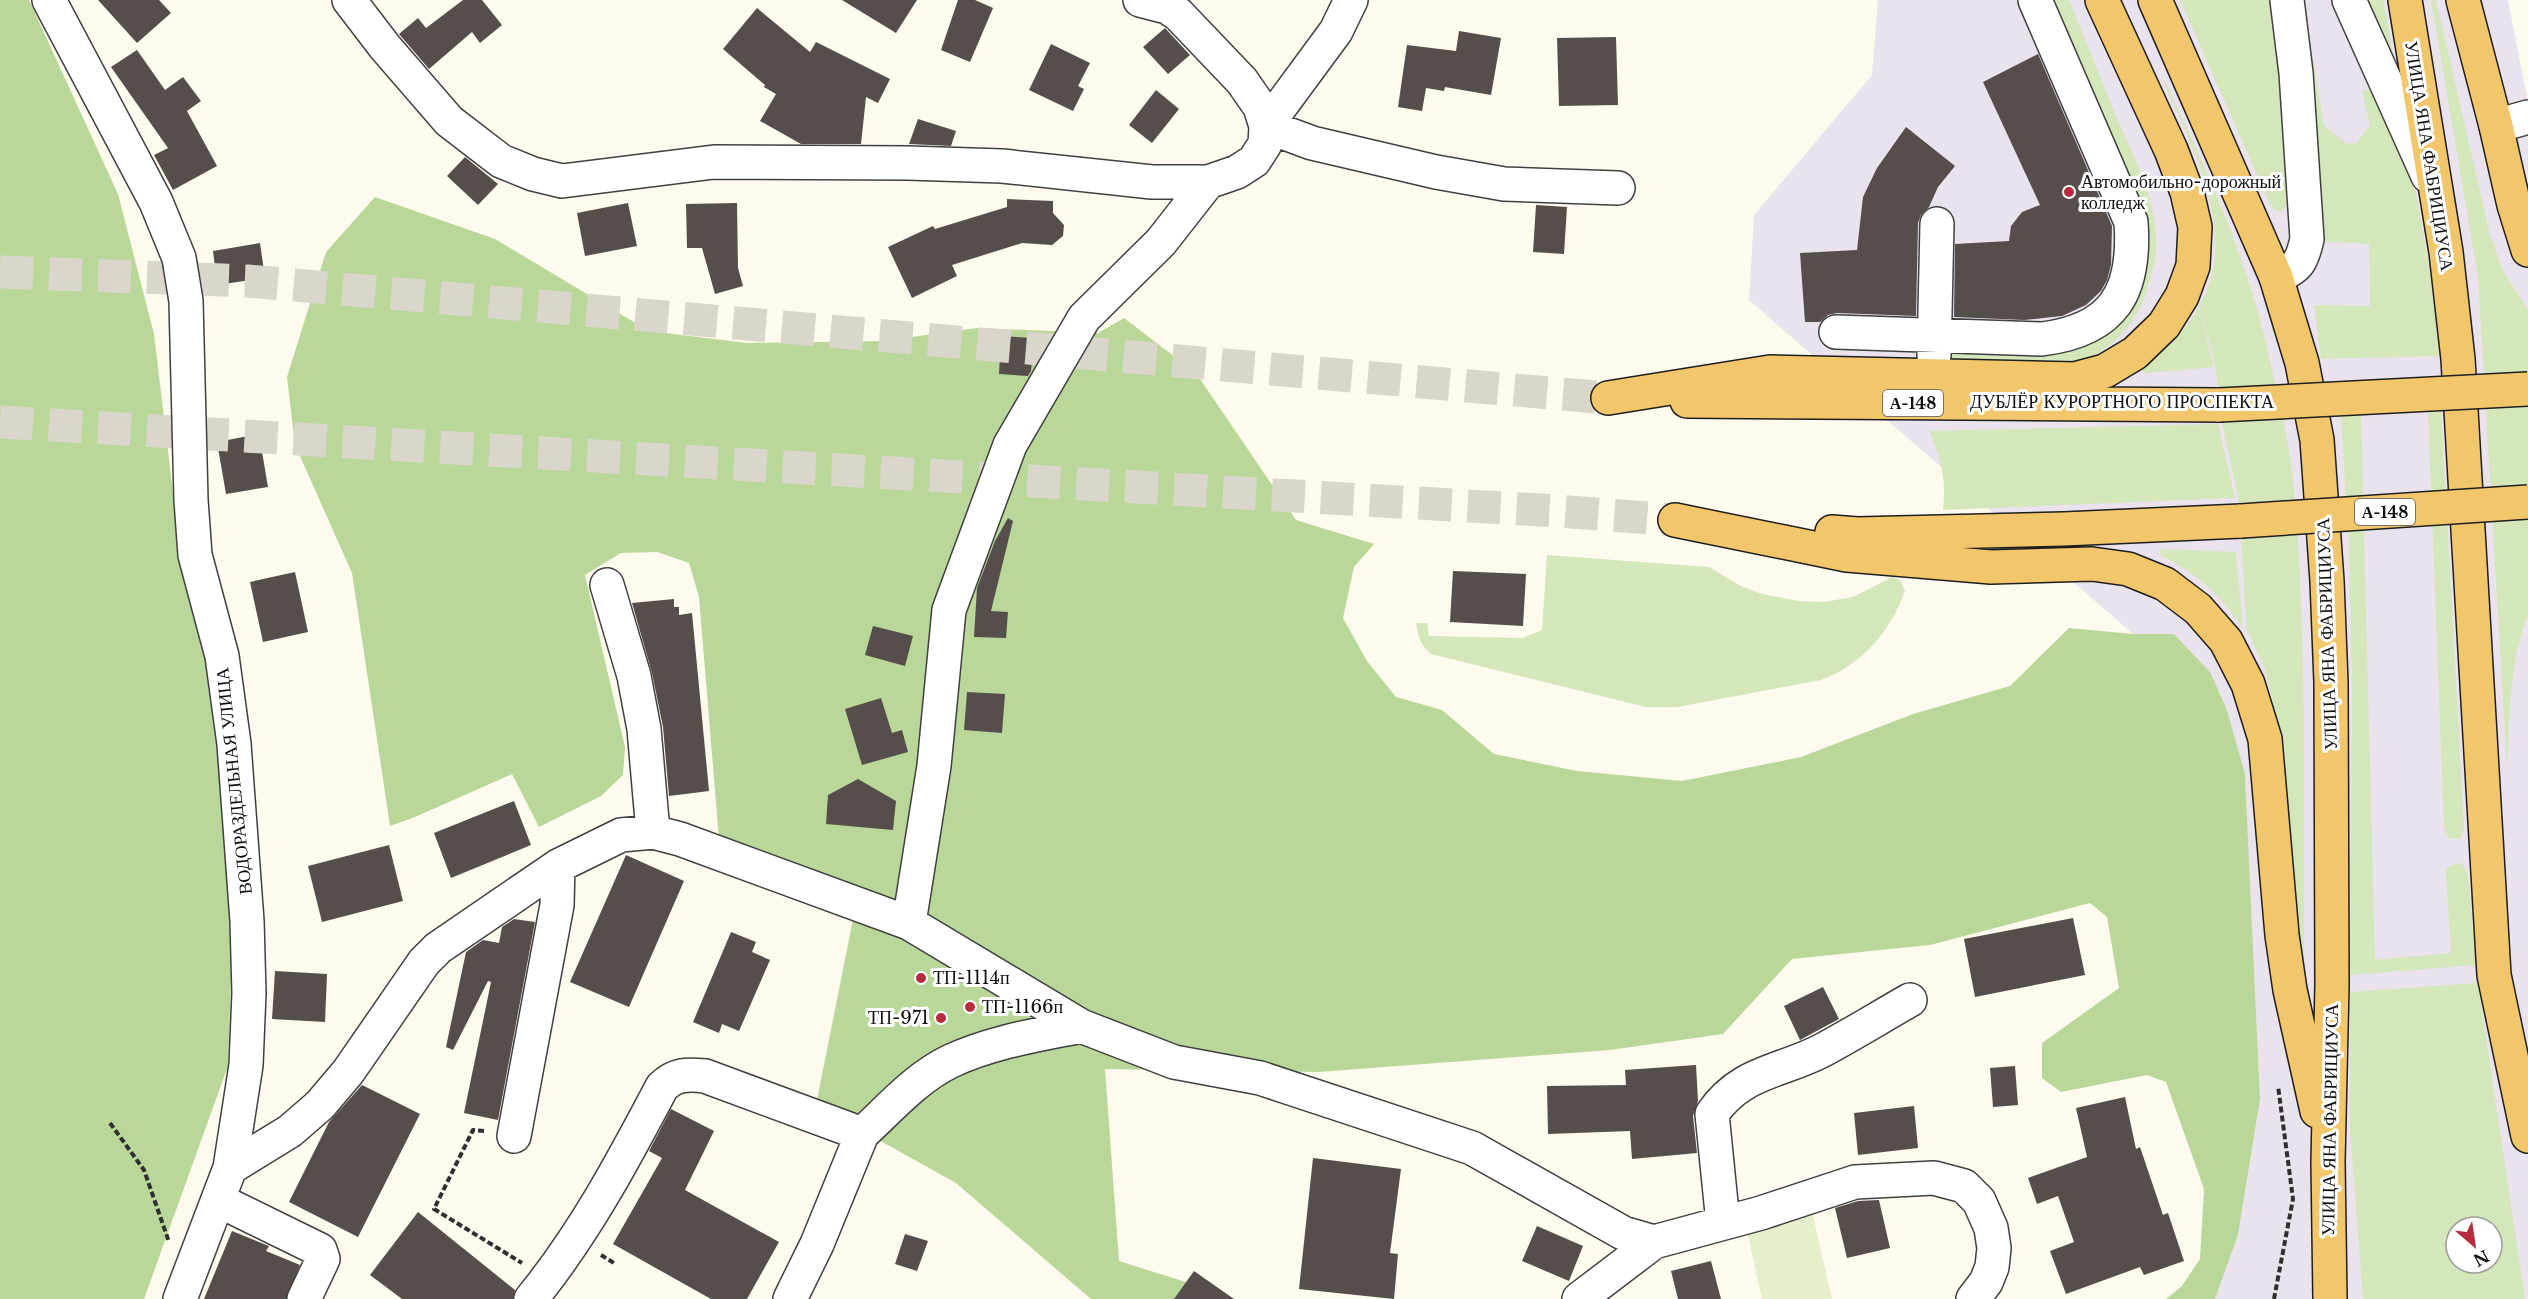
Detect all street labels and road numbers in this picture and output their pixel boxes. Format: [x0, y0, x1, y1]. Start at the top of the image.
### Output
street label: УЛИЦА ЯНА ФАБРИЦИУСА [2400, 39, 2458, 273]
road number: А-148 [1883, 390, 1943, 416]
street label: ДУБЛЁР КУРОРТНОГО ПРОСПЕКТА [1970, 391, 2274, 413]
road number: А-148 [2355, 499, 2415, 525]
street label: УЛИЦА ЯНА ФАБРИЦИУСА [2312, 517, 2342, 751]
street label: ВОДОРАЗДЕЛЬНАЯ УЛИЦА [211, 666, 257, 896]
street label: УЛИЦА ЯНА ФАБРИЦИУСА [2317, 1004, 2343, 1236]

